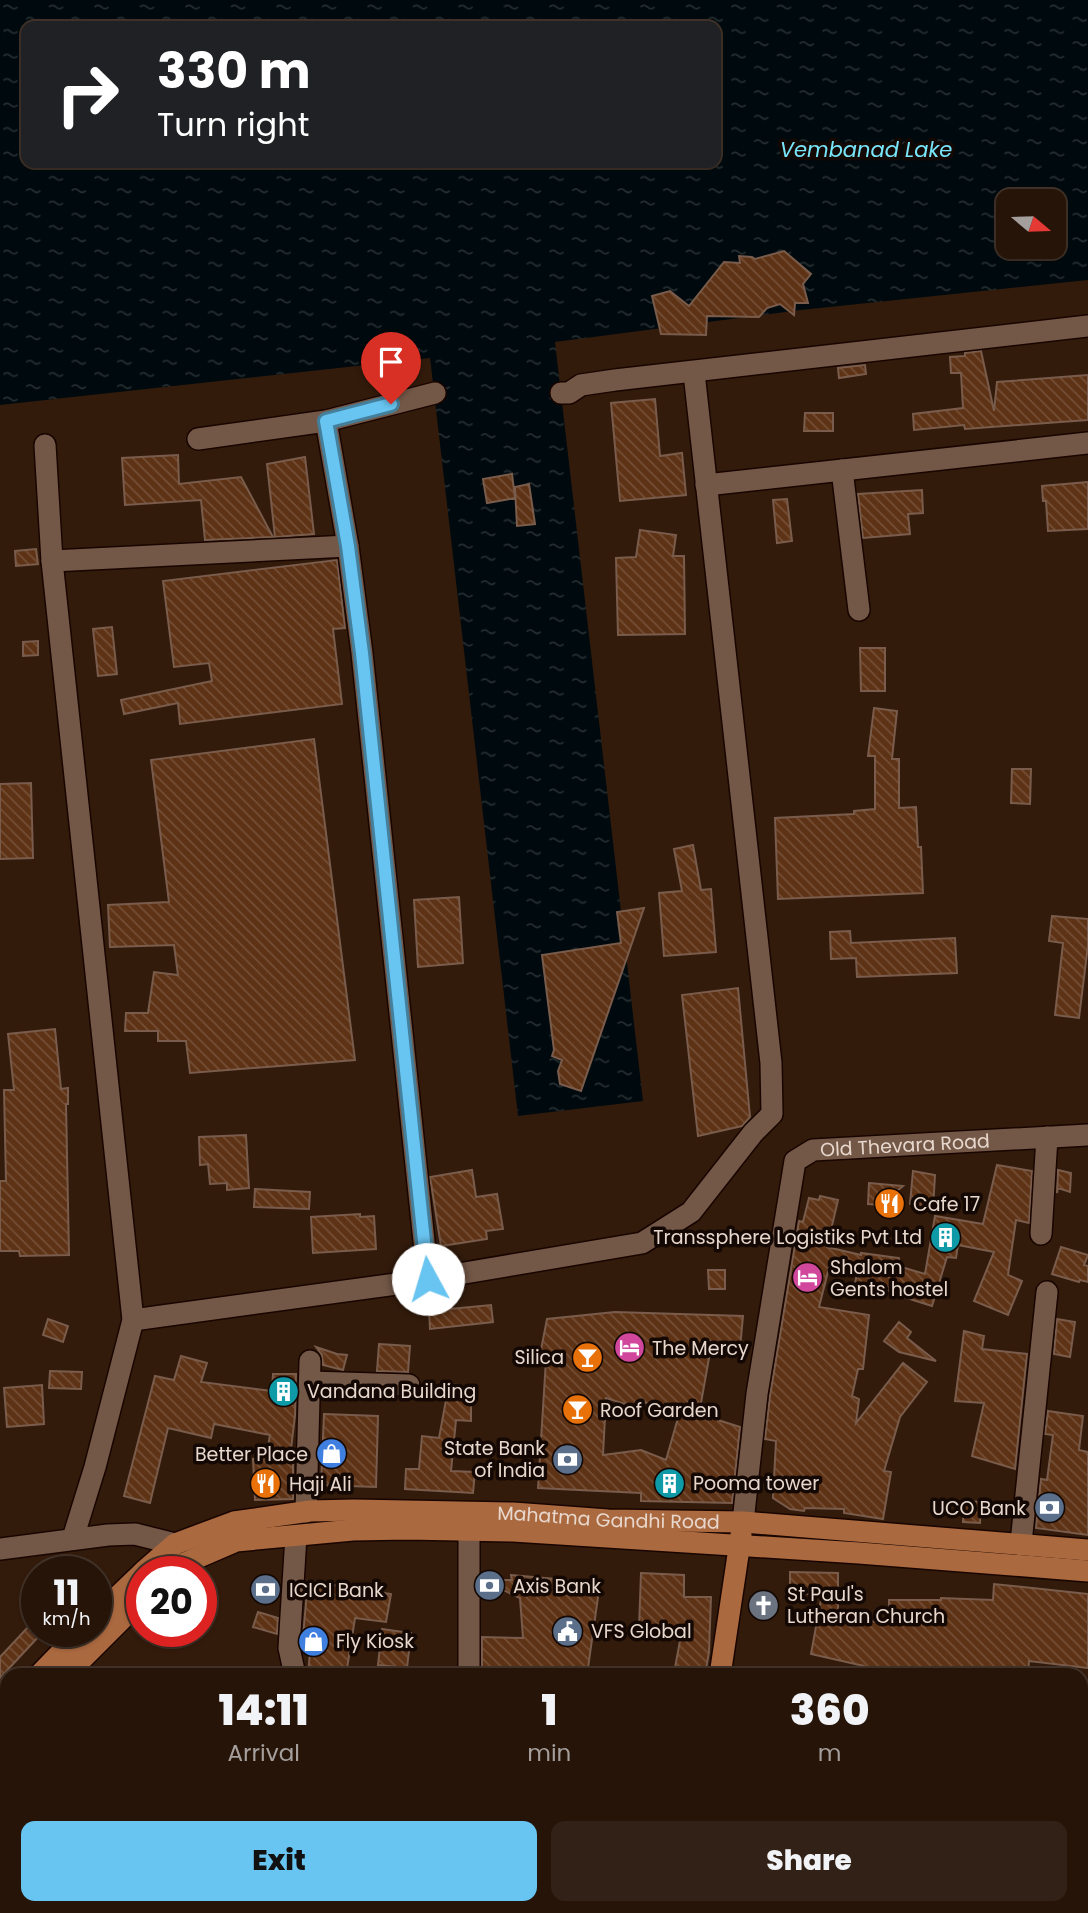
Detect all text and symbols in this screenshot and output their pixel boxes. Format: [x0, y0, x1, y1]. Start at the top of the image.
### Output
text: 330 m [157, 37, 311, 105]
icon: right [42, 49, 133, 140]
text: Turn right [157, 102, 309, 147]
water label: Vembanad Lake [780, 135, 952, 164]
north arrow [996, 189, 1066, 259]
map controls [996, 189, 1066, 259]
pin [361, 332, 421, 404]
icon: arrive [372, 343, 410, 381]
street label: Old Thevara Road [819, 1127, 990, 1164]
restaurant icon: Cafe 17 [873, 1187, 907, 1221]
place label: Cafe 17 [913, 1191, 980, 1218]
building icon: Transsphere Logistiks Pvt Ltd [928, 1220, 962, 1254]
place label: Transsphere Logistiks Pvt Ltd [653, 1224, 922, 1251]
position arrow [391, 1242, 465, 1316]
place label: Shalom Gents hostel [830, 1254, 948, 1303]
hotel icon: Shalom Gents hostel [790, 1261, 824, 1295]
hotel icon: The Mercy [612, 1331, 646, 1365]
place label: The Mercy [652, 1335, 749, 1362]
bar icon: Silica [570, 1340, 604, 1374]
place label: Silica [514, 1344, 564, 1371]
building icon: Vandana Building [267, 1374, 301, 1408]
place label: Vandana Building [307, 1378, 476, 1405]
bar icon: Roof Garden [560, 1393, 594, 1427]
place label: Roof Garden [600, 1397, 719, 1424]
place label: State Bank of India [444, 1435, 545, 1484]
shop icon: Better Place [314, 1437, 348, 1471]
place label: Better Place [195, 1441, 308, 1468]
bank icon: State Bank of India [551, 1442, 585, 1476]
building icon: Pooma tower [653, 1466, 687, 1500]
restaurant icon: Haji Ali [249, 1467, 283, 1501]
place label: Pooma tower [693, 1470, 819, 1497]
place label: Haji Ali [289, 1471, 352, 1498]
bank icon: UCO Bank [1032, 1491, 1066, 1525]
place label: UCO Bank [932, 1495, 1026, 1522]
street label: Mahatma Gandhi Road [497, 1500, 720, 1536]
speed limit sign: 20 [126, 1556, 217, 1647]
text: 11 [53, 1568, 80, 1617]
bank icon: Axis Bank [473, 1569, 507, 1603]
bank icon: ICICI Bank [249, 1573, 283, 1607]
place label: Axis Bank [513, 1573, 601, 1600]
place label: ICICI Bank [289, 1577, 384, 1604]
place label: St Paul's Lutheran Church [787, 1581, 945, 1630]
church icon: St Paul's Lutheran Church [747, 1588, 781, 1622]
text: km/h [43, 1606, 90, 1631]
public building icon: VFS Global [551, 1614, 585, 1648]
place label: VFS Global [591, 1618, 692, 1645]
shop icon: Fly Kiosk [296, 1624, 330, 1658]
place label: Fly Kiosk [336, 1628, 414, 1655]
text: 14:11 [218, 1681, 309, 1740]
text: 1 [541, 1681, 557, 1740]
text: 360 [790, 1681, 870, 1740]
text: Arrival [227, 1737, 300, 1769]
text: min [527, 1737, 571, 1769]
text: m [818, 1737, 842, 1769]
button: Exit [21, 1821, 537, 1901]
button: Share [551, 1821, 1067, 1901]

